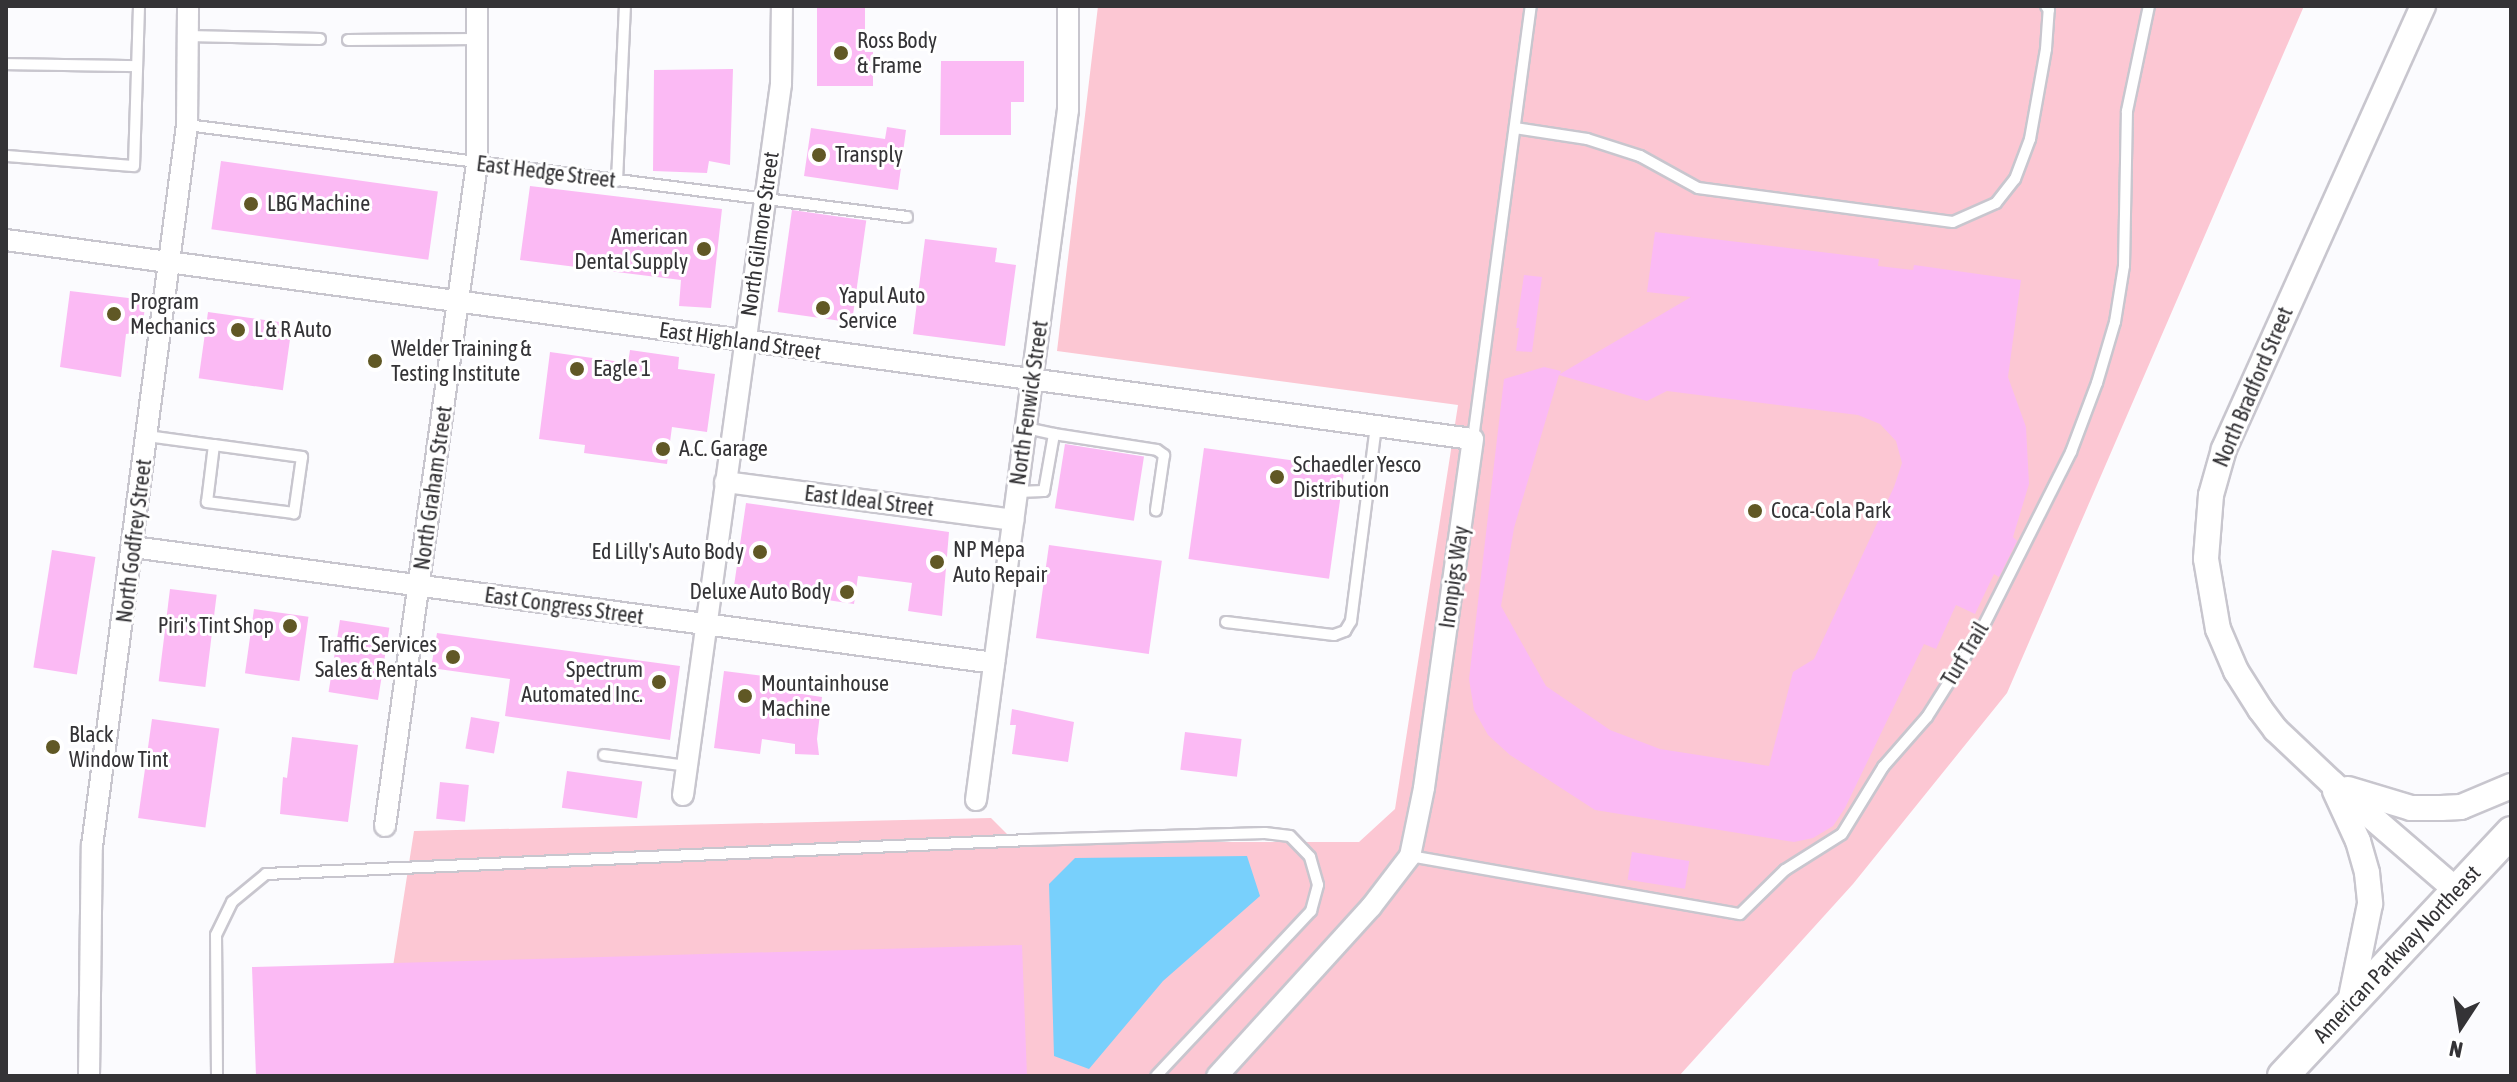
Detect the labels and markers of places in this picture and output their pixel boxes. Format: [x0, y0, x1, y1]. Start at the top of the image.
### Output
place label: Ross Body & Frame [857, 27, 937, 78]
marker: Ross Body & Frame [832, 44, 850, 62]
place label: Transply [835, 142, 903, 168]
marker: Transply [810, 146, 828, 164]
place label: LBG Machine [267, 191, 370, 217]
marker: LBG Machine [242, 195, 260, 213]
place label: American Dental Supply [574, 223, 688, 274]
marker: American Dental Supply [695, 240, 713, 258]
place label: Yapul Auto Service [839, 282, 925, 334]
place label: Program Mechanics [130, 288, 215, 340]
marker: Yapul Auto Service [814, 299, 832, 317]
marker: Program Mechanics [105, 305, 123, 323]
place label: L & R Auto [254, 317, 332, 343]
marker: L & R Auto [229, 321, 247, 339]
place label: Welder Training & Testing Institute [391, 335, 532, 386]
marker: Welder Training & Testing Institute [366, 352, 384, 370]
place label: Eagle 1 [593, 356, 651, 382]
marker: Eagle 1 [568, 360, 586, 378]
place label: A.C. Garage [679, 436, 768, 462]
marker: A.C. Garage [654, 440, 672, 458]
place label: Schaedler Yesco Distribution [1293, 451, 1421, 502]
marker: Schaedler Yesco Distribution [1268, 468, 1286, 486]
place label: Coca-Cola Park [1771, 498, 1891, 524]
marker: Coca-Cola Park [1746, 502, 1764, 520]
place label: NP Mepa Auto Repair [953, 536, 1047, 588]
place label: Ed Lilly's Auto Body [592, 539, 744, 565]
marker: Ed Lilly's Auto Body [751, 543, 769, 561]
marker: NP Mepa Auto Repair [928, 553, 946, 571]
place label: Deluxe Auto Body [689, 579, 831, 605]
marker: Deluxe Auto Body [838, 583, 856, 601]
place label: Piri's Tint Shop [158, 613, 274, 639]
marker: Piri's Tint Shop [281, 617, 299, 635]
place label: Traffic Services Sales & Rentals [315, 631, 437, 682]
marker: Traffic Services Sales & Rentals [444, 648, 462, 666]
place label: Spectrum Automated Inc. [521, 656, 643, 708]
place label: Mountainhouse Machine [761, 670, 889, 722]
marker: Spectrum Automated Inc. [650, 673, 668, 691]
marker: Mountainhouse Machine [736, 687, 754, 705]
place label: Black Window Tint [69, 721, 169, 772]
marker: Black Window Tint [44, 738, 62, 756]

